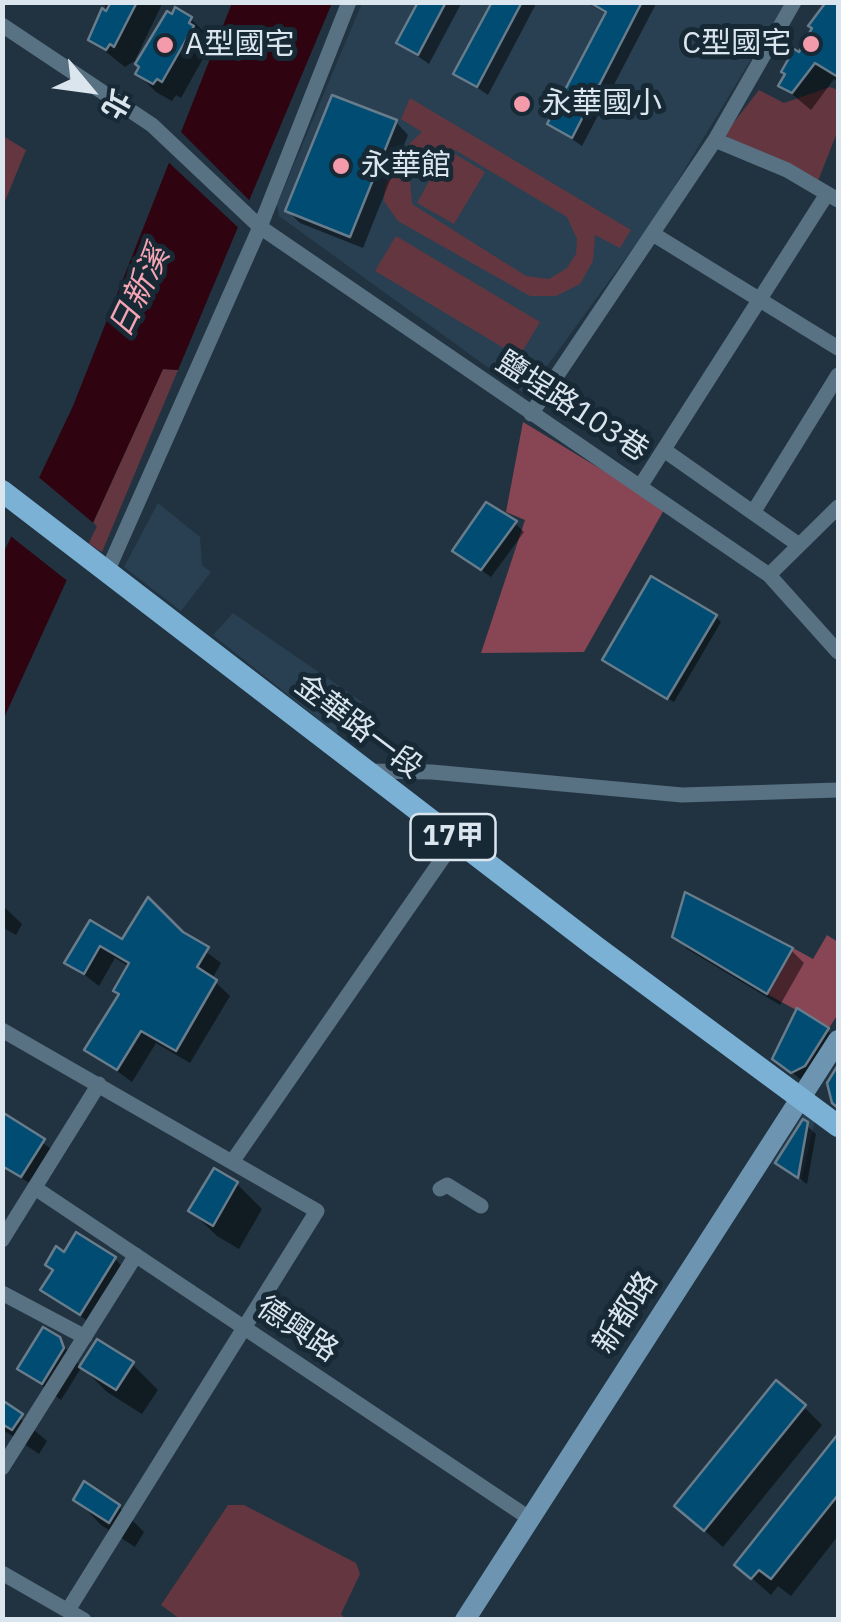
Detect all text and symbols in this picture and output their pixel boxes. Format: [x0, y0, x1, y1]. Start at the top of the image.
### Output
place label: C型國宅 [682, 26, 791, 62]
place label: A型國宅 [185, 27, 294, 63]
marker: C型國宅 [800, 33, 822, 55]
marker: A型國宅 [154, 34, 176, 56]
north arrow [40, 40, 140, 140]
text: 北 [94, 84, 140, 126]
place label: 永華國小 [542, 86, 662, 122]
marker: 永華國小 [511, 93, 533, 115]
place label: 永華館 [361, 148, 451, 184]
marker: 永華館 [330, 155, 352, 177]
water label: 日新溪 [102, 240, 178, 344]
street label: 鹽埕路103巷 [489, 345, 655, 469]
street label: 金華路一段 [287, 667, 429, 787]
road number: 17甲 [410, 814, 496, 860]
street label: 新都路 [586, 1265, 666, 1361]
street label: 德興路 [250, 1290, 344, 1370]

